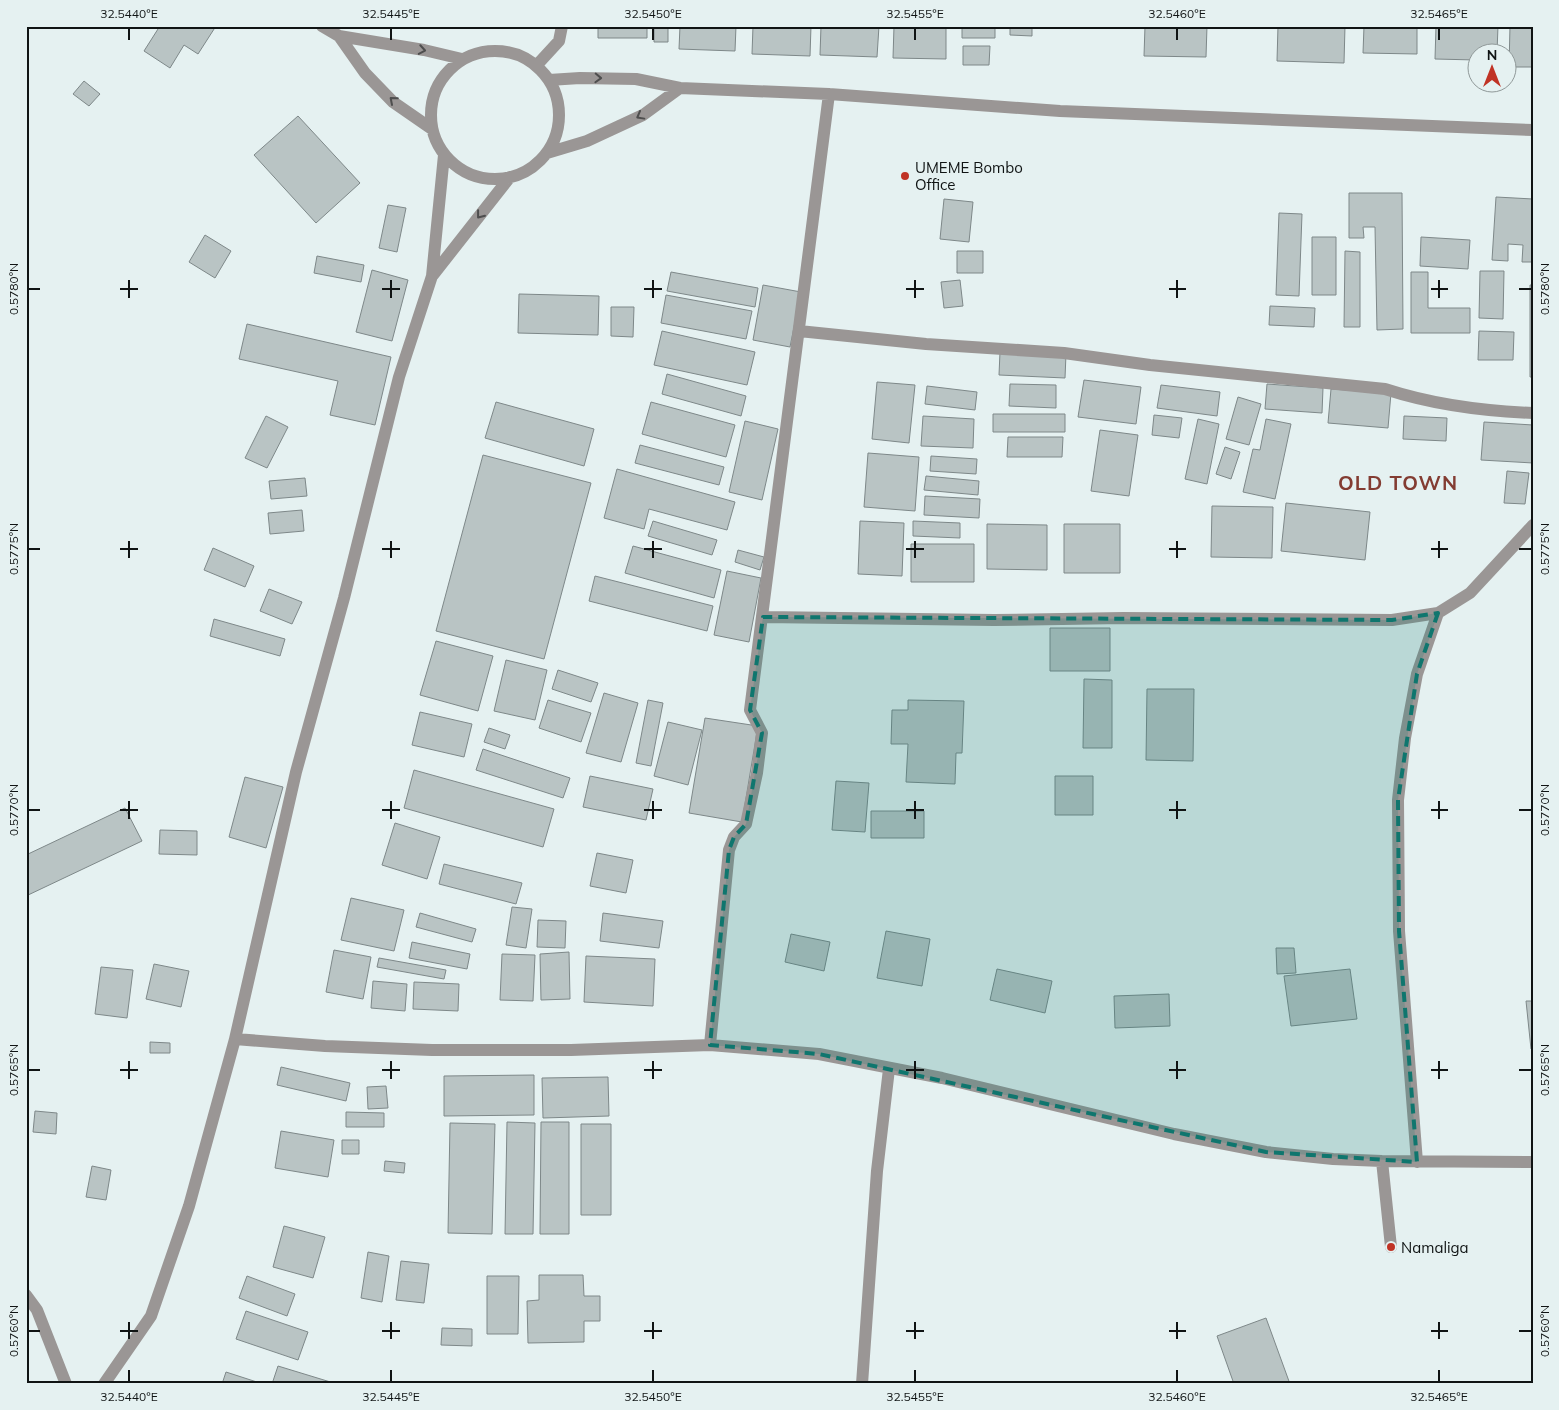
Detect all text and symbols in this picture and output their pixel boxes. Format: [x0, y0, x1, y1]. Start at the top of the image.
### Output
text: 32.5440°E [100, 6, 158, 21]
text: 32.5445°E [362, 6, 420, 21]
text: 32.5450°E [624, 6, 682, 21]
text: 32.5455°E [886, 6, 944, 21]
text: 32.5460°E [1148, 6, 1206, 21]
text: 32.5465°E [1410, 6, 1468, 21]
north arrow [1466, 42, 1516, 92]
one-way arrow [417, 44, 426, 55]
text: N [1487, 46, 1497, 64]
one-way arrow [594, 73, 602, 83]
one-way arrow [389, 97, 398, 106]
one-way arrow [637, 110, 646, 120]
place label: UMEME Bombo Office [915, 158, 1023, 194]
marker: UMEME Bombo Office [899, 170, 911, 182]
one-way arrow [477, 210, 486, 219]
text: 0.5780°N [6, 263, 21, 315]
text: 0.5780°N [1537, 263, 1552, 315]
district label: OLD TOWN [1338, 470, 1458, 495]
text: 0.5775°N [6, 523, 21, 575]
text: 0.5775°N [1537, 523, 1552, 575]
text: 0.5770°N [6, 784, 21, 836]
text: 0.5770°N [1537, 784, 1552, 836]
text: 0.5765°N [6, 1044, 21, 1096]
text: 0.5765°N [1537, 1044, 1552, 1096]
place label: Namaliga [1401, 1238, 1469, 1257]
marker: Namaliga [1385, 1241, 1397, 1253]
text: 0.5760°N [6, 1305, 21, 1357]
text: 0.5760°N [1537, 1305, 1552, 1357]
text: 32.5440°E [100, 1389, 158, 1404]
text: 32.5445°E [362, 1389, 420, 1404]
text: 32.5450°E [624, 1389, 682, 1404]
text: 32.5455°E [886, 1389, 944, 1404]
text: 32.5460°E [1148, 1389, 1206, 1404]
text: 32.5465°E [1410, 1389, 1468, 1404]

